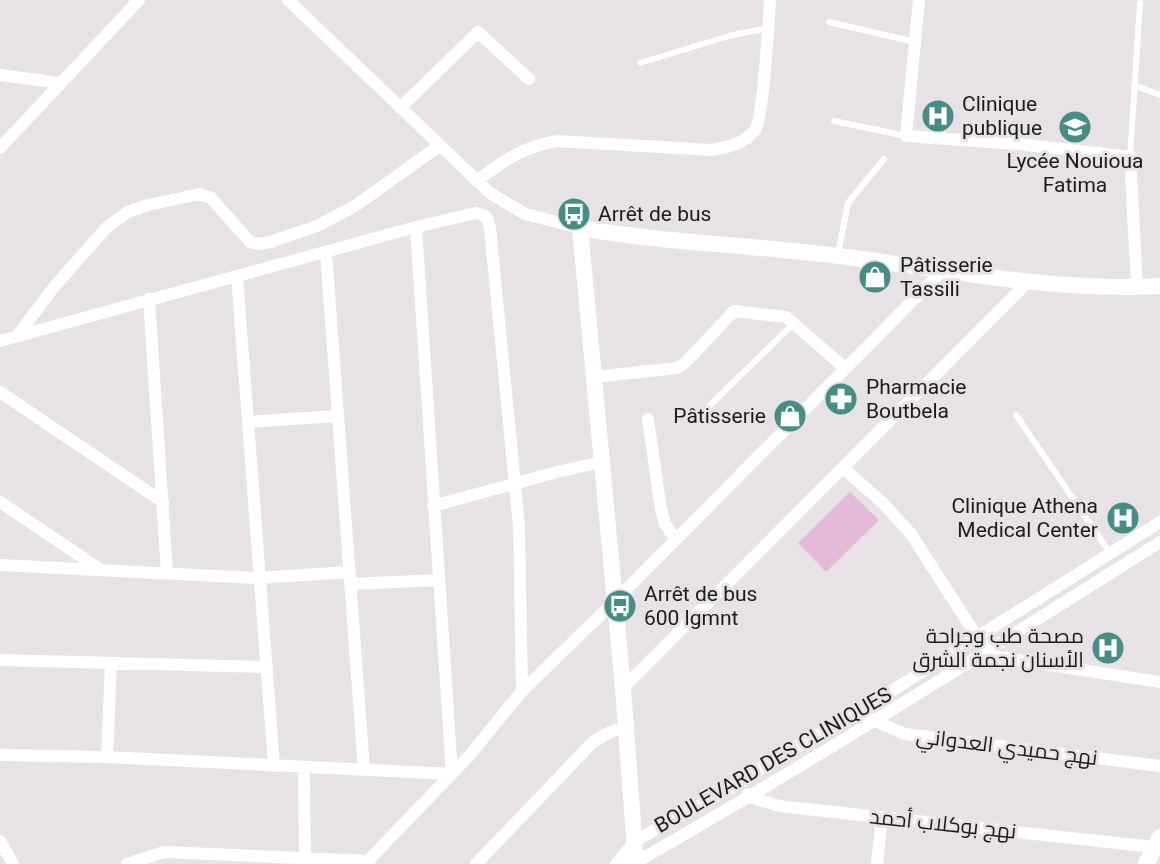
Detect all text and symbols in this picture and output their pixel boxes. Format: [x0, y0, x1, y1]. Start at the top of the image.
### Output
place label: Clinique publique [962, 92, 1042, 140]
hospital icon: Clinique publique [919, 97, 957, 135]
school or university icon: Lycée Nouioua Fatima [1056, 108, 1094, 146]
place label: Lycée Nouioua Fatima [1007, 149, 1143, 197]
bus stop icon: Arrêt de bus [555, 195, 593, 233]
place label: Arrêt de bus [598, 202, 711, 226]
place label: Pâtisserie Tassili [900, 253, 993, 301]
shop icon: Pâtisserie Tassili [856, 258, 894, 296]
place label: Pharmacie Boutbela [866, 375, 966, 423]
pharmacy icon: Pharmacie Boutbela [822, 380, 860, 418]
shop icon: Pâtisserie [771, 397, 809, 435]
place label: Pâtisserie [673, 404, 766, 428]
place label: Clinique Athena Medical Center [951, 494, 1098, 542]
hospital icon: Clinique Athena Medical Center [1104, 499, 1142, 537]
place label: Arrêt de bus 600 lgmnt [644, 582, 757, 630]
bus stop icon: Arrêt de bus 600 lgmnt [601, 587, 639, 625]
place label: مصحة طب وجراحة الأسنان نجمة الشرق [913, 624, 1084, 673]
hospital icon: مصحة طب وجراحة الأسنان نجمة الشرق [1089, 629, 1127, 667]
street label: BOULEVARD DES CLINIQUES [650, 682, 896, 838]
street label: نهج حميدي العدواني [915, 724, 1099, 774]
street label: نهج بوكلاب أحمد [868, 803, 1018, 846]

